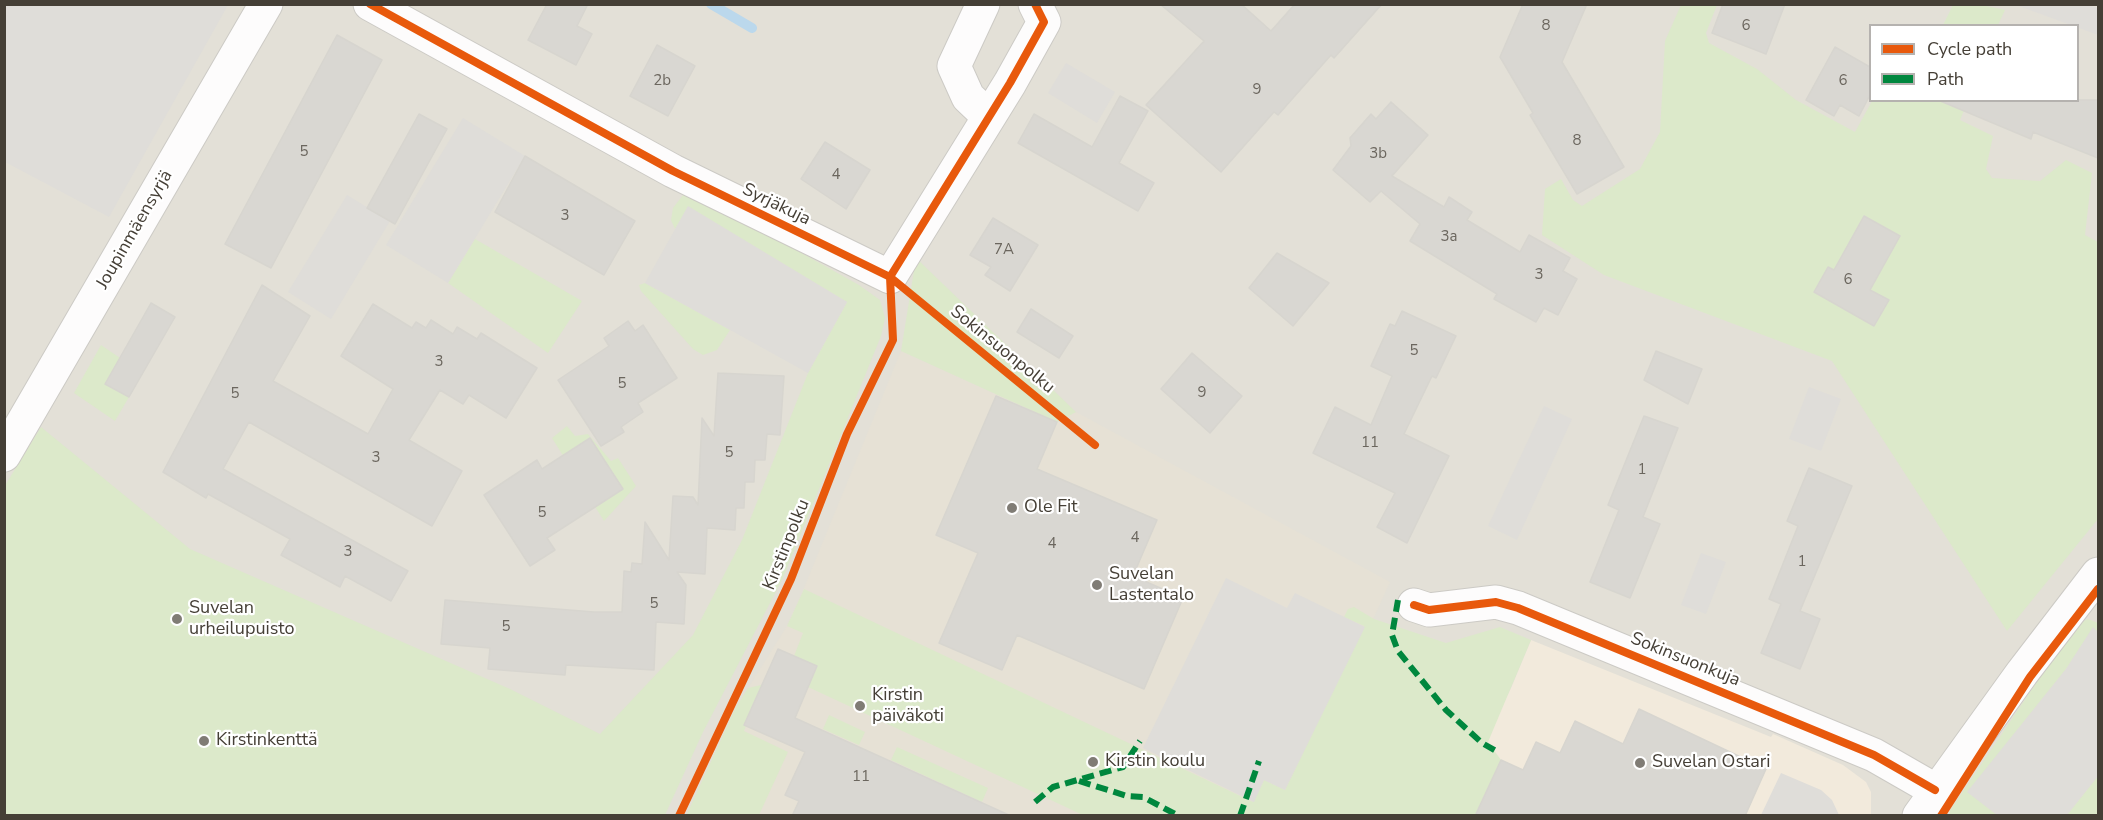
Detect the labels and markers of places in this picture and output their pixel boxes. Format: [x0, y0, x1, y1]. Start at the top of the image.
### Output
place label: Ole Fit [1024, 497, 1078, 519]
marker: Ole Fit [1005, 501, 1019, 515]
place label: Suvelan Lastentalo [1109, 564, 1194, 606]
marker: Suvelan Lastentalo [1090, 578, 1104, 592]
place label: Suvelan urheilupuisto [189, 598, 294, 640]
marker: Suvelan urheilupuisto [170, 612, 184, 626]
place label: Kirstin päiväkoti [872, 685, 944, 728]
marker: Kirstin päiväkoti [853, 699, 867, 713]
place label: Kirstinkenttä [216, 730, 318, 752]
marker: Kirstinkenttä [197, 734, 211, 748]
place label: Kirstin koulu [1105, 751, 1205, 773]
place label: Suvelan Ostari [1652, 752, 1770, 774]
marker: Kirstin koulu [1086, 755, 1100, 769]
marker: Suvelan Ostari [1633, 756, 1647, 770]

